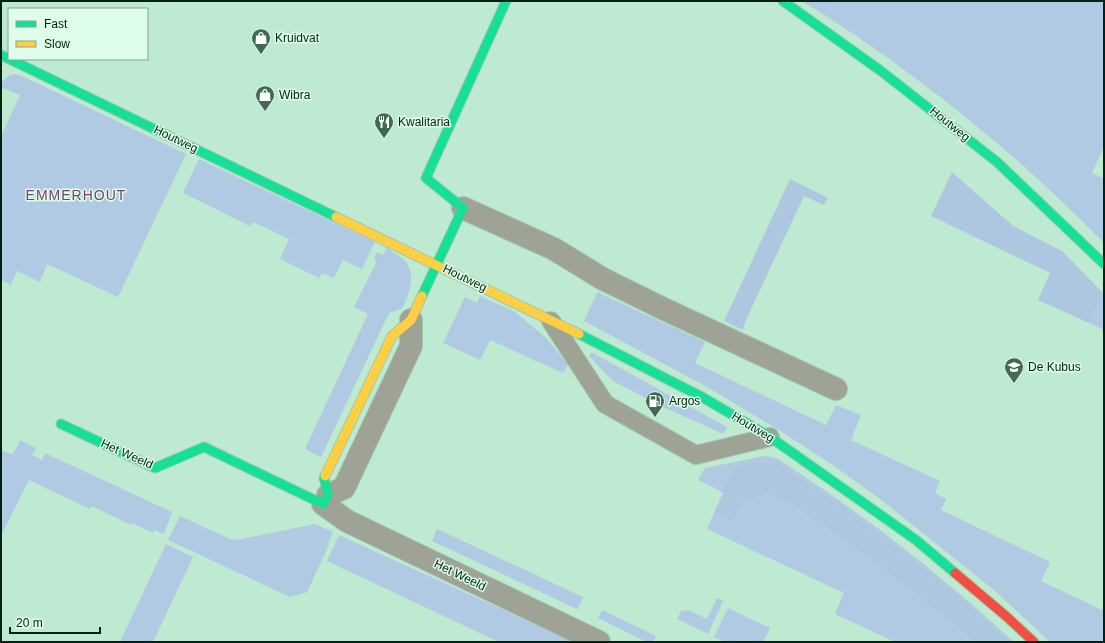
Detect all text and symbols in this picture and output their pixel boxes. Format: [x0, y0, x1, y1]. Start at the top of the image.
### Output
legend [8, 8, 148, 60]
text: Fast [44, 17, 68, 31]
shop icon: Kruidvat [250, 27, 272, 55]
place label: Kruidvat [275, 31, 320, 45]
text: Slow [44, 37, 70, 51]
shop icon: Wibra [254, 84, 276, 112]
place label: Wibra [279, 88, 311, 102]
street label: Houtweg [927, 104, 973, 144]
restaurant icon: Kwalitaria [373, 111, 395, 139]
place label: Kwalitaria [398, 115, 450, 129]
street label: Houtweg [152, 122, 200, 156]
district label: EMMERHOUT [26, 187, 126, 203]
street label: Houtweg [441, 261, 489, 295]
school or university icon: De Kubus [1003, 356, 1025, 384]
place label: De Kubus [1028, 360, 1081, 374]
fuel station icon: Argos [644, 390, 666, 418]
place label: Argos [669, 394, 700, 408]
street label: Houtweg [729, 409, 777, 445]
street label: Het Weeld [99, 436, 155, 472]
street label: Het Weeld [432, 556, 488, 594]
scale bar [10, 609, 100, 635]
text: 20 m [16, 616, 43, 630]

